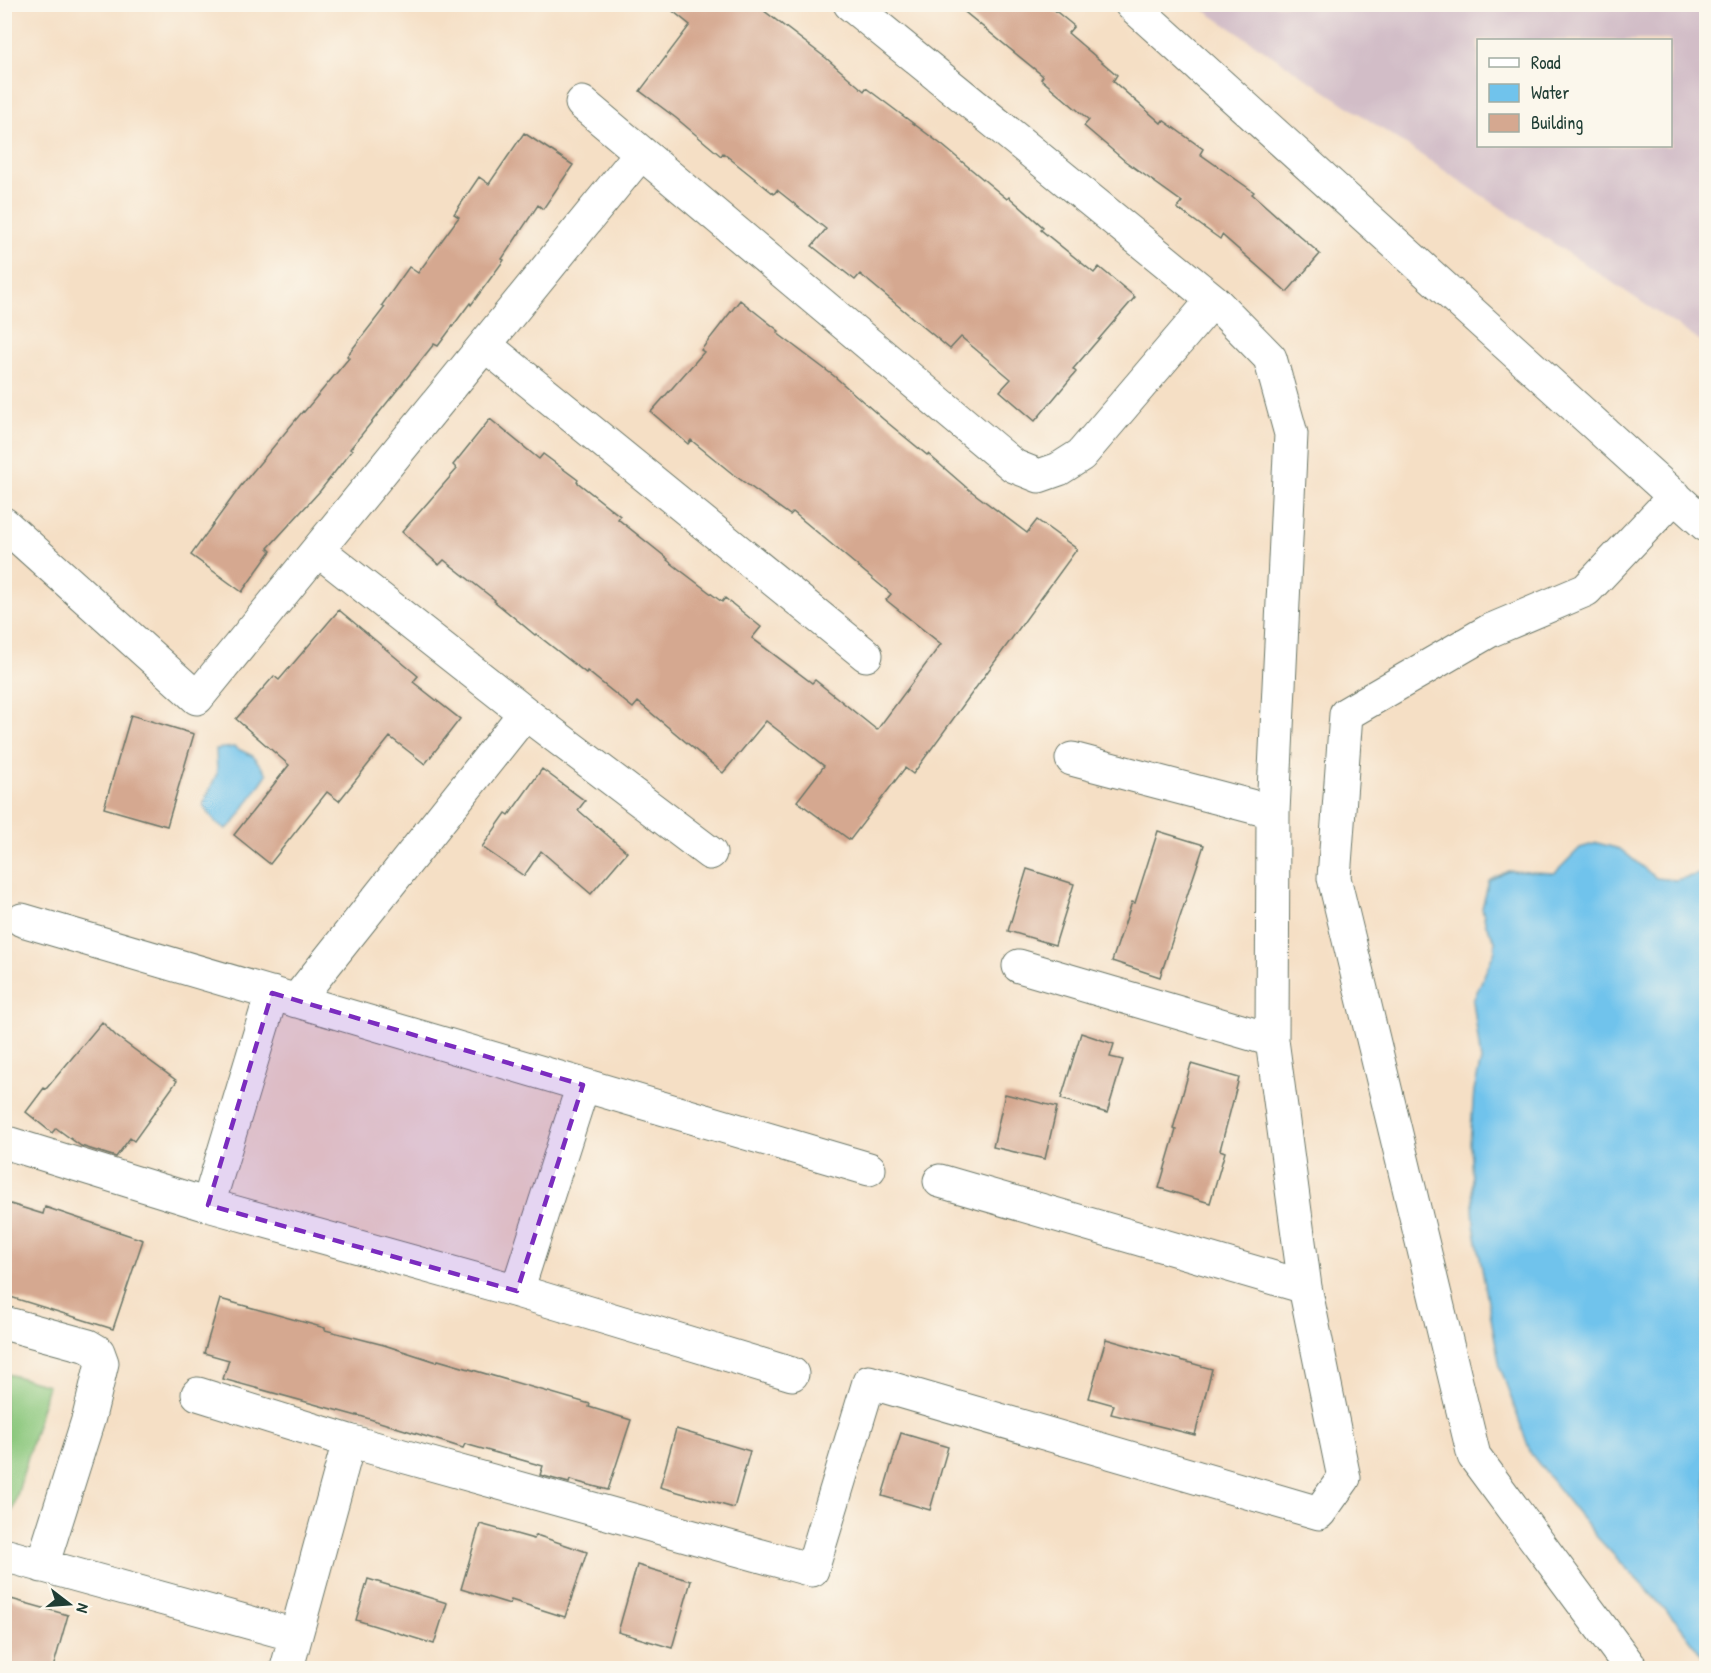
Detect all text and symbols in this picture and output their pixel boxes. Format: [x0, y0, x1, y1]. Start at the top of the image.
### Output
legend [1477, 39, 1672, 147]
text: Road [1531, 50, 1561, 75]
text: Water [1531, 80, 1569, 105]
text: Building [1531, 110, 1583, 135]
north arrow [39, 1574, 99, 1634]
text: N [71, 1601, 95, 1616]

